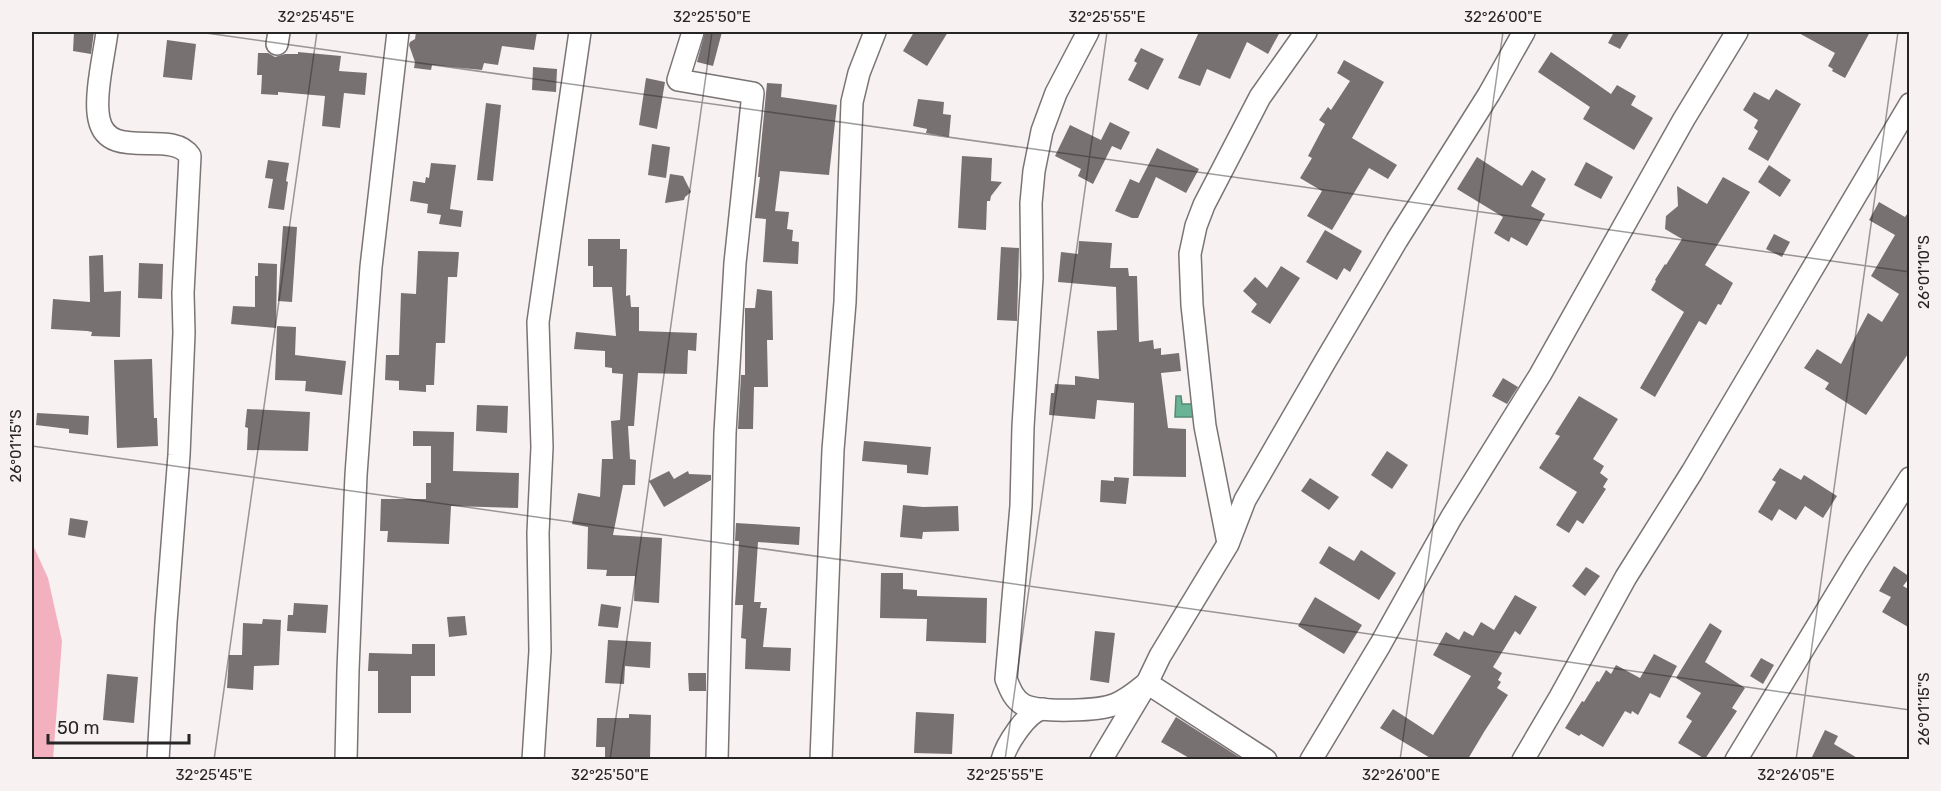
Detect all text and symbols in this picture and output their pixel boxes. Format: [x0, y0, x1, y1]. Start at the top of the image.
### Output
text: 32°25'45"E [278, 8, 354, 26]
text: 32°25'50"E [673, 8, 751, 26]
text: 32°25'55"E [1068, 8, 1146, 26]
text: 32°26'00"E [1464, 8, 1542, 26]
text: 26°01'10"S [1915, 235, 1933, 309]
text: 26°01'15"S [7, 409, 25, 483]
text: 26°01'15"S [1915, 672, 1933, 746]
scale bar [48, 707, 189, 745]
text: 50 m [57, 717, 100, 739]
text: 32°25'45"E [176, 766, 252, 784]
text: 32°25'50"E [571, 766, 649, 784]
text: 32°25'55"E [966, 766, 1044, 784]
text: 32°26'00"E [1362, 766, 1440, 784]
text: 32°26'05"E [1757, 766, 1835, 784]

